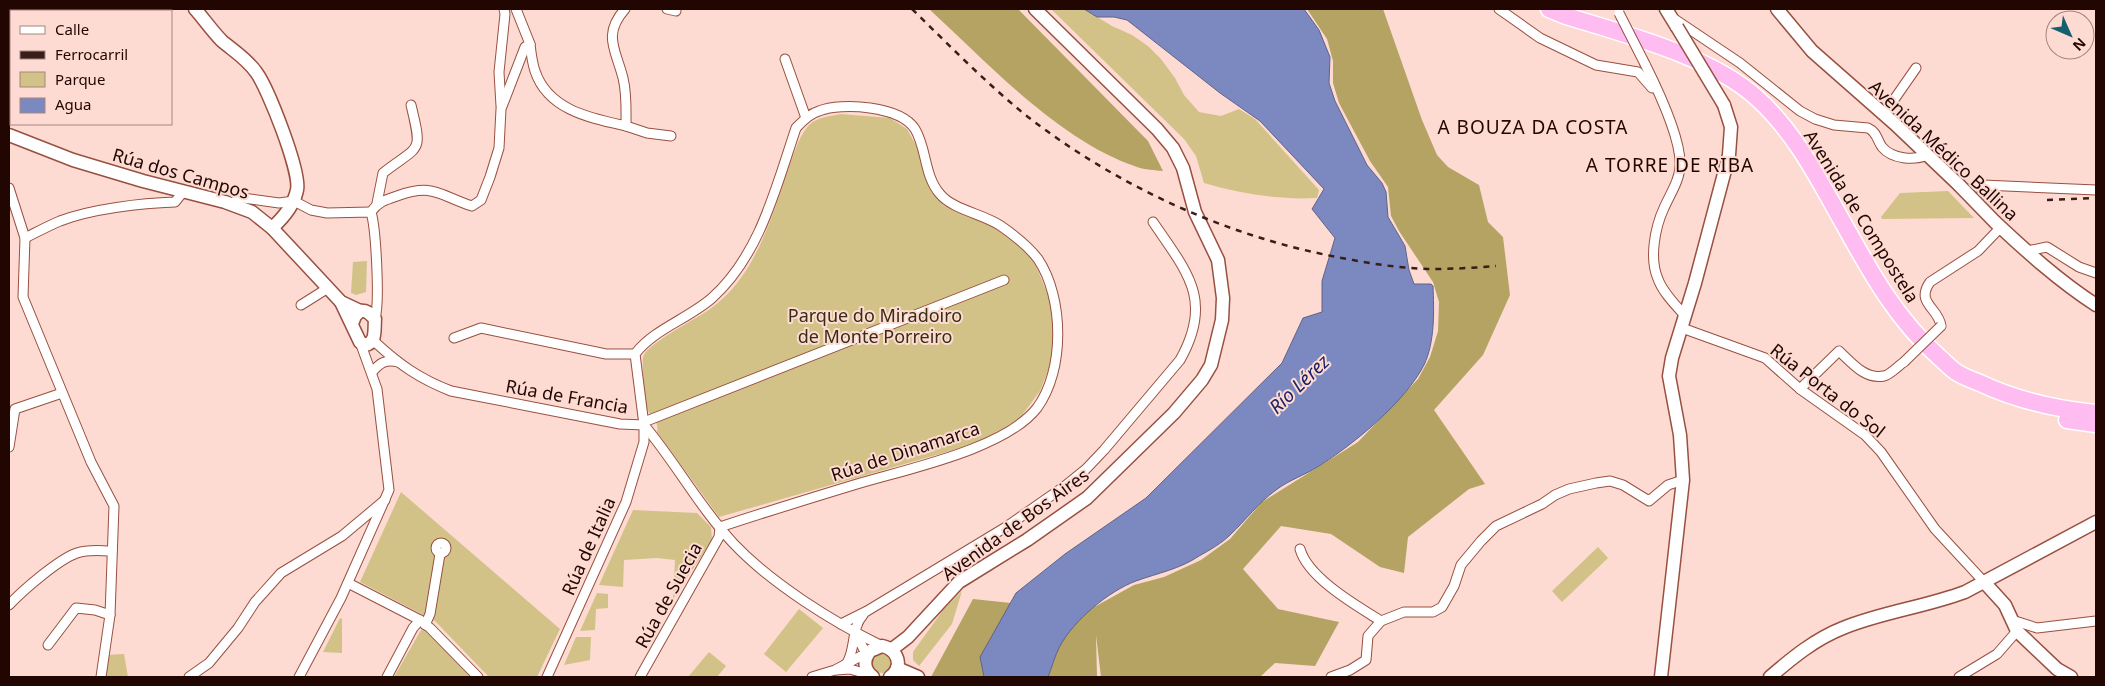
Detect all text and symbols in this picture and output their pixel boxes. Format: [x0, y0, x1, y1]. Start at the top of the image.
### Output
legend [10, 10, 172, 125]
north arrow [2045, 10, 2095, 60]
text: Calle [55, 19, 89, 39]
text: N [2069, 34, 2090, 55]
text: Ferrocarril [55, 44, 128, 64]
text: Parque [55, 69, 105, 89]
street label: Avenida Médico Ballina [1864, 74, 2024, 226]
text: Agua [55, 94, 92, 114]
district label: A BOUZA DA COSTA [1438, 114, 1628, 140]
street label: Avenida de Compostela [1799, 125, 1925, 307]
street label: Rúa dos Campos [110, 142, 252, 204]
district label: A TORRE DE RIBA [1586, 152, 1754, 178]
park label: Parque do Miradoiro de Monte Porreiro [788, 303, 962, 348]
street label: Rúa Porta do Sol [1766, 338, 1890, 442]
water label: Río Lérez [1263, 348, 1335, 419]
street label: Rúa de Francia [504, 373, 630, 419]
street label: Rúa de Dinamarca [828, 416, 982, 486]
street label: Avenida de Bos Aires [937, 463, 1093, 585]
street label: Rúa de Italia [556, 493, 620, 599]
street label: Rúa de Suecia [629, 538, 707, 652]

